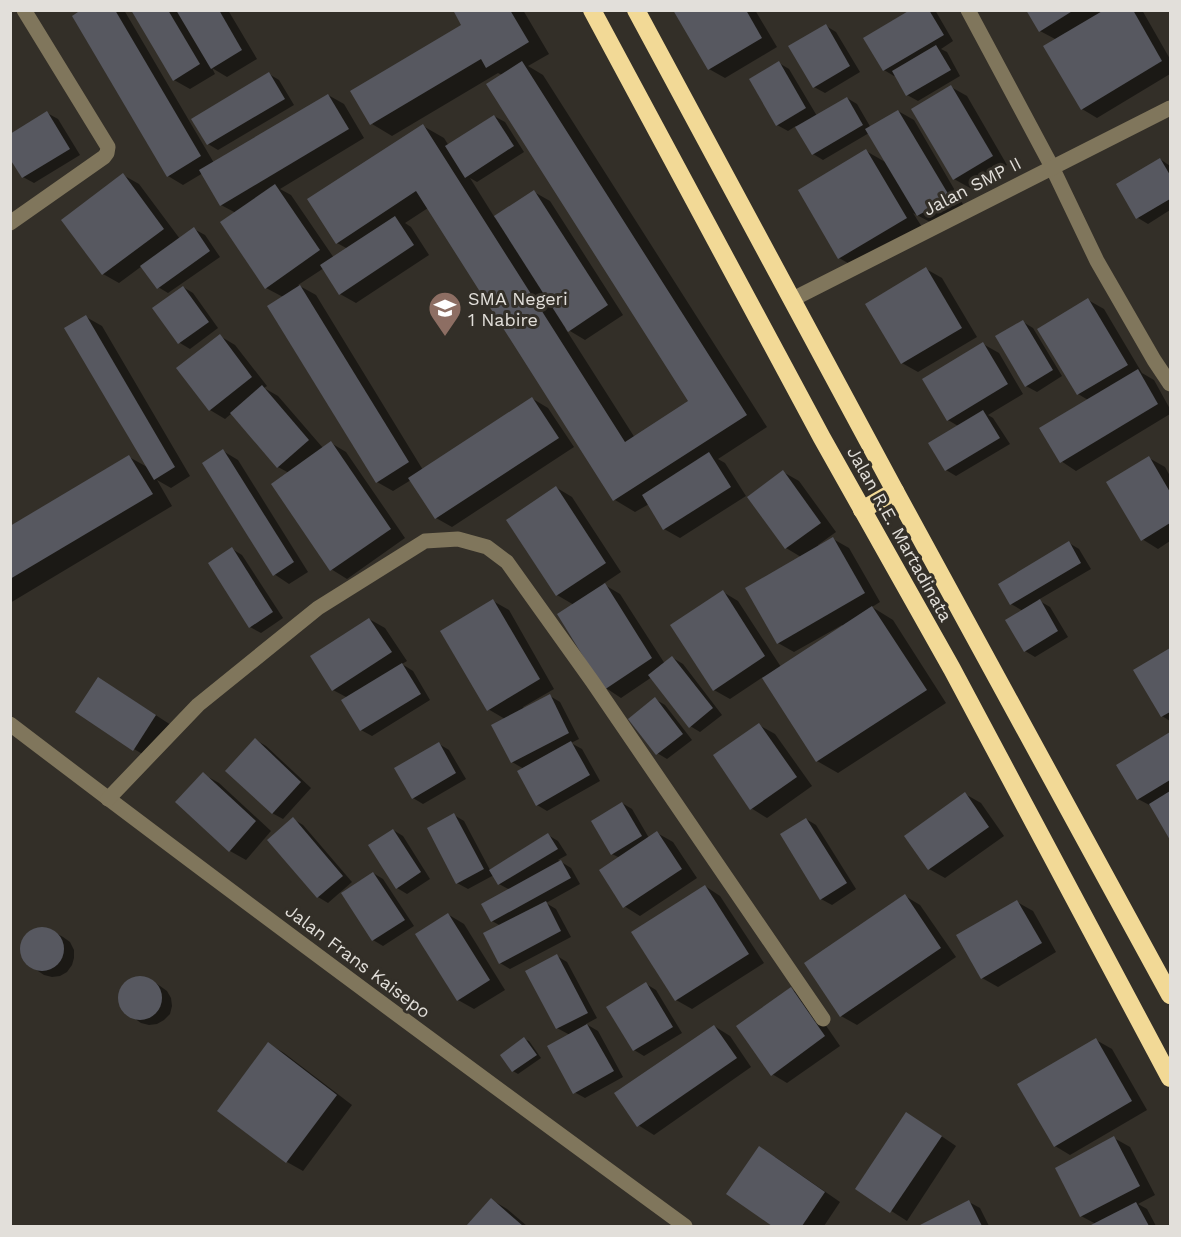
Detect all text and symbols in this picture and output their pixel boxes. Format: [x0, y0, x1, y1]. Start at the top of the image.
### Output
street label: Jalan SMP II [919, 152, 1025, 220]
place label: SMA Negeri 1 Nabire [468, 288, 568, 330]
school or university icon: SMA Negeri 1 Nabire [427, 290, 463, 337]
street label: Jalan R.E. Martadinata [843, 443, 957, 625]
street label: Jalan Frans Kaisepo [281, 900, 435, 1022]

